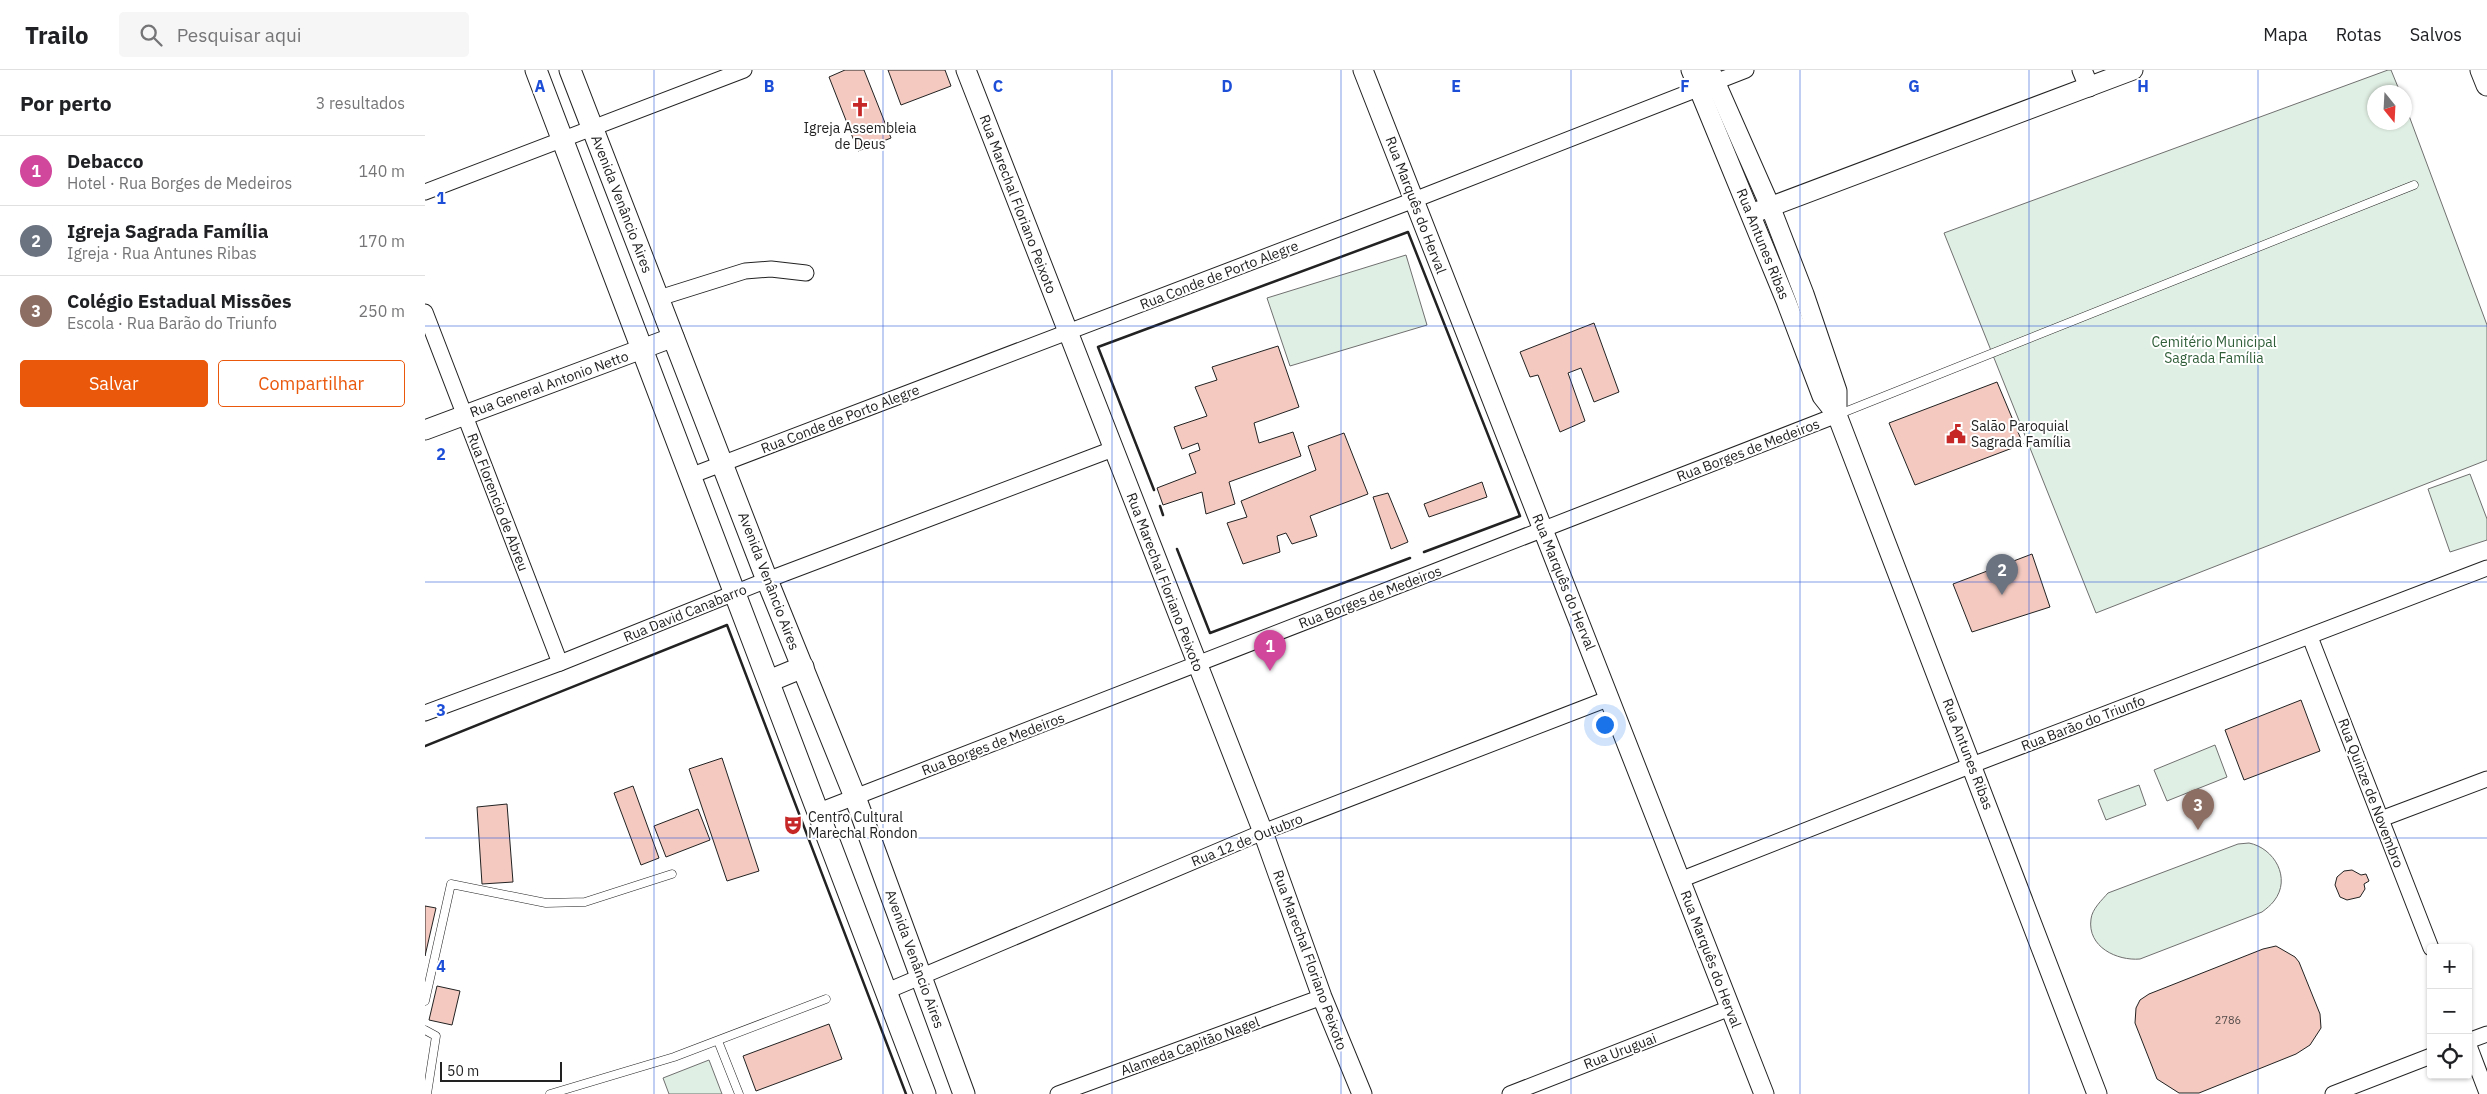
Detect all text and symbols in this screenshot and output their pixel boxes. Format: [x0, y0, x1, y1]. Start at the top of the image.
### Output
search box [119, 12, 469, 57]
text: Trailo [25, 19, 89, 51]
icon: search [137, 21, 165, 49]
text: Pesquisar aqui [177, 23, 302, 47]
text: Mapa [2263, 23, 2308, 46]
text: Rotas [2336, 23, 2382, 46]
text: Salvos [2410, 23, 2462, 46]
text: A [535, 76, 546, 96]
text: B [764, 76, 775, 96]
text: C [993, 76, 1003, 96]
text: D [1221, 76, 1233, 96]
text: E [1451, 76, 1461, 96]
text: F [1680, 76, 1690, 96]
text: G [1908, 76, 1920, 96]
text: H [2137, 76, 2149, 96]
north arrow [2367, 85, 2412, 130]
text: Por perto [20, 89, 112, 117]
text: 3 resultados [316, 93, 405, 113]
church icon: Igreja Assembleia de Deus [849, 96, 871, 118]
street label: Rua Marechal Floriano Peixoto [975, 112, 1061, 296]
place label: Igreja Assembleia de Deus [803, 119, 917, 153]
street label: Avenida Venâncio Aires [587, 132, 657, 276]
street label: Rua Marquês do Herval [1381, 134, 1451, 276]
text: Debacco [67, 149, 143, 173]
text: 1 [31, 161, 41, 181]
text: 140 m [358, 161, 405, 181]
text: Hotel · Rua Borges de Medeiros [67, 173, 292, 193]
street label: Rua Antunes Ribas [1733, 186, 1794, 302]
text: 1 [436, 188, 446, 208]
text: Igreja Sagrada Família [67, 219, 269, 243]
text: 2 [31, 231, 41, 251]
text: 170 m [358, 231, 405, 251]
street label: Rua Conde de Porto Alegre [1137, 236, 1301, 314]
text: Igreja · Rua Antunes Ribas [67, 243, 257, 263]
text: Colégio Estadual Missões [67, 289, 292, 313]
text: 3 [31, 301, 41, 321]
text: 250 m [358, 301, 405, 321]
text: Escola · Rua Barão do Triunfo [67, 313, 277, 333]
park label: Cemitério Municipal Sagrada Família [2151, 333, 2277, 367]
street label: Rua General Antonio Netto [467, 347, 631, 421]
button: Salvar [20, 360, 208, 407]
button: Compartilhar [218, 360, 405, 407]
street label: Rua Conde de Porto Alegre [758, 380, 922, 458]
street label: Rua Borges de Medeiros [1674, 414, 1822, 486]
place label: Salão Paroquial Sagrada Família [1971, 417, 2071, 451]
public building icon: Salão Paroquial Sagrada Família [1945, 423, 1967, 445]
street label: Rua Florencio de Abreu [463, 430, 533, 574]
text: 2 [436, 444, 446, 464]
street label: Rua Marechal Floriano Peixoto [1122, 490, 1208, 674]
street label: Avenida Venâncio Aires [734, 509, 804, 653]
street label: Rua Marquês do Herval [1528, 511, 1600, 653]
pin: 2 [1986, 554, 2018, 595]
street label: Rua Borges de Medeiros [1296, 561, 1444, 633]
street label: Rua David Canabarro [621, 580, 749, 646]
pin: 1 [1254, 630, 1286, 671]
street label: Rua Barão do Triunfo [2018, 691, 2148, 755]
street label: Rua Antunes Ribas [1938, 696, 1998, 813]
text: 3 [436, 700, 446, 720]
street label: Rua Borges de Medeiros [919, 708, 1067, 780]
your location [1592, 712, 1618, 738]
street label: Rua Quinze de Novembro [2334, 716, 2408, 870]
pin: 3 [2182, 789, 2214, 830]
place label: Centro Cultural Marechal Rondon [808, 808, 918, 842]
street label: Rua 12 de Outubro [1189, 809, 1306, 871]
theatre icon: Centro Cultural Marechal Rondon [782, 814, 804, 836]
street label: Rua Marechal Floriano Peixoto [1269, 867, 1351, 1053]
street label: Avenida Venâncio Aires [882, 887, 949, 1031]
street label: Rua Marquês do Herval [1676, 888, 1746, 1030]
map controls [2427, 944, 2472, 1079]
button: + [2427, 944, 2472, 989]
text: 4 [436, 956, 446, 976]
button: − [2427, 989, 2472, 1034]
street label: Alameda Capitão Nagel [1118, 1012, 1262, 1080]
house number: 2786 [2215, 1013, 2241, 1027]
street label: Rua Uruguai [1581, 1029, 1659, 1073]
button: locate [2427, 1034, 2472, 1079]
scale bar [440, 1059, 563, 1082]
text: 50 m [447, 1062, 479, 1080]

